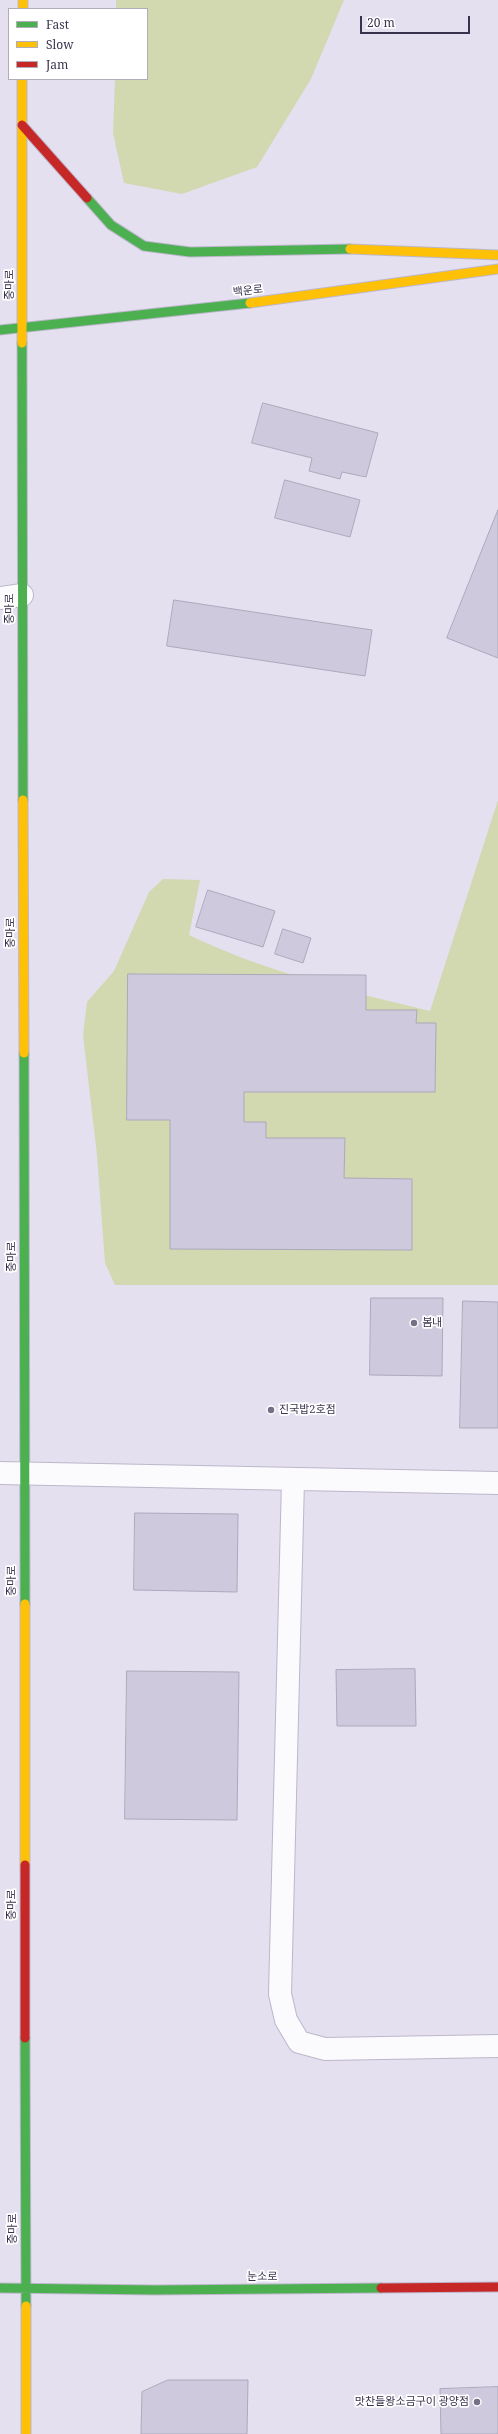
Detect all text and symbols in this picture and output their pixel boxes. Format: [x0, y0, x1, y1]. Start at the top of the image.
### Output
legend [8, 8, 148, 80]
scale bar [362, 8, 472, 34]
text: 20 m [367, 14, 395, 31]
text: Fast [46, 16, 69, 33]
text: Slow [46, 36, 74, 53]
text: Jam [46, 56, 68, 73]
street label: 중마로 [3, 270, 17, 300]
street label: 백운로 [232, 283, 264, 299]
street label: 중마로 [3, 594, 17, 624]
street label: 중마로 [4, 918, 18, 948]
street label: 중마로 [5, 1242, 19, 1272]
place label: 봄내 [422, 1316, 442, 1330]
marker: 봄내 [409, 1318, 419, 1328]
place label: 진국밥2호점 [279, 1403, 336, 1417]
marker: 진국밥2호점 [266, 1405, 276, 1415]
street label: 중마로 [5, 1566, 19, 1596]
street label: 중마로 [5, 1890, 19, 1920]
street label: 중마로 [6, 2214, 20, 2244]
street label: 눈소로 [247, 2270, 277, 2284]
place label: 맛찬들왕소금구이 광양점 [355, 2395, 469, 2409]
marker: 맛찬들왕소금구이 광양점 [472, 2397, 482, 2407]

